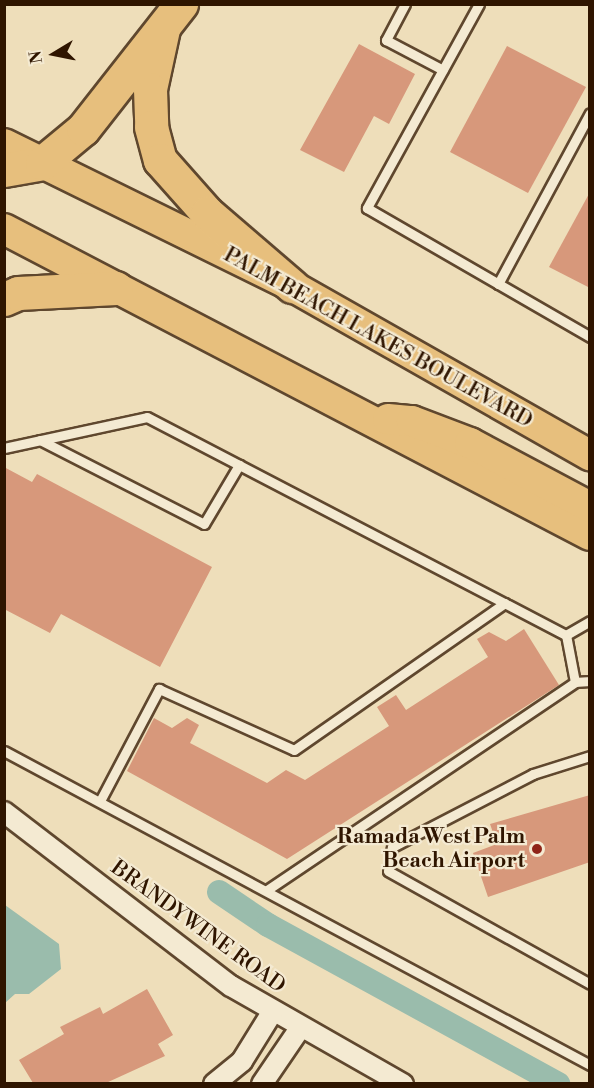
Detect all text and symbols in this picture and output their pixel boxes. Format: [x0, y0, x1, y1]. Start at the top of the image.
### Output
north arrow [24, 24, 84, 84]
text: N [25, 49, 47, 65]
street label: PALM BEACH LAKES BOULEVARD [219, 242, 537, 434]
place label: Ramada West Palm Beach Airport [337, 824, 525, 874]
marker: Ramada West Palm Beach Airport [530, 842, 544, 856]
street label: BRANDYWINE ROAD [106, 855, 290, 999]

